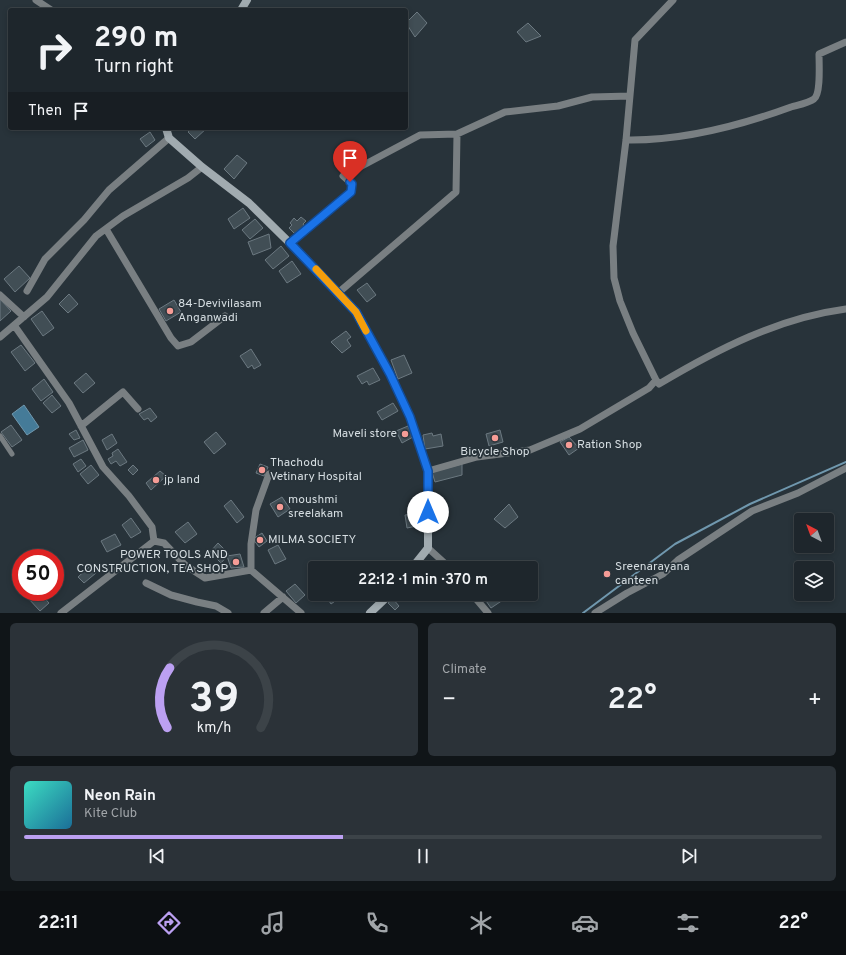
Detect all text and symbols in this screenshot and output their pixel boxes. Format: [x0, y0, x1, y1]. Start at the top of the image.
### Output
text: 290 m [94, 21, 178, 57]
icon: right [28, 24, 80, 76]
text: Turn right [94, 56, 174, 79]
icon: arrive [70, 100, 92, 122]
text: Then [28, 102, 62, 121]
pin [333, 141, 367, 182]
icon: arrive [339, 147, 361, 169]
place label: 84-Devivilasam Anganwadi [178, 296, 262, 326]
marker: 84-Devivilasam Anganwadi [165, 306, 175, 316]
place label: Maveli store [332, 426, 397, 442]
marker: Maveli store [400, 429, 410, 439]
marker: Bicycle Shop [490, 433, 500, 443]
place label: Ration Shop [577, 437, 642, 453]
marker: Ration Shop [564, 440, 574, 450]
place label: Bicycle Shop [460, 444, 530, 460]
place label: Thachodu Vetinary Hospital [270, 455, 362, 485]
marker: Thachodu Vetinary Hospital [257, 465, 267, 475]
place label: jp land [163, 472, 200, 488]
marker: jp land [151, 475, 161, 485]
position arrow [407, 491, 449, 533]
place label: moushmi sreelakam [288, 492, 343, 522]
marker: moushmi sreelakam [275, 502, 285, 512]
north arrow [794, 513, 834, 553]
map controls [794, 513, 834, 601]
place label: MILMA SOCIETY [268, 532, 357, 548]
marker: MILMA SOCIETY [255, 535, 265, 545]
place label: POWER TOOLS AND CONSTRUCTION, TEA SHOP [76, 547, 228, 577]
speed limit sign: 50 [12, 549, 64, 601]
marker: POWER TOOLS AND CONSTRUCTION, TEA SHOP [231, 557, 241, 567]
place label: Sreenarayana canteen [615, 559, 690, 589]
button: layers [794, 561, 834, 601]
marker: Sreenarayana canteen [602, 569, 612, 579]
text: 22:12 · 1 min · 370 m [358, 571, 488, 590]
text: Climate [442, 662, 487, 678]
text: 39 [189, 673, 239, 726]
text: 22° [607, 682, 657, 719]
text: − [442, 687, 456, 714]
text: + [808, 687, 822, 714]
text: km/h [197, 718, 231, 736]
text: Neon Rain [84, 787, 156, 806]
text: Kite Club [84, 806, 137, 822]
icon: previous [146, 845, 168, 867]
icon: pause [412, 845, 434, 867]
icon: next [678, 845, 700, 867]
icon: directions [155, 909, 183, 937]
icon: music [259, 909, 287, 937]
icon: phone [363, 909, 391, 937]
icon: climate [467, 909, 495, 937]
icon: car [571, 909, 599, 937]
icon: filters [674, 909, 702, 937]
text: 22:11 [38, 912, 79, 935]
text: 22° [778, 912, 808, 935]

